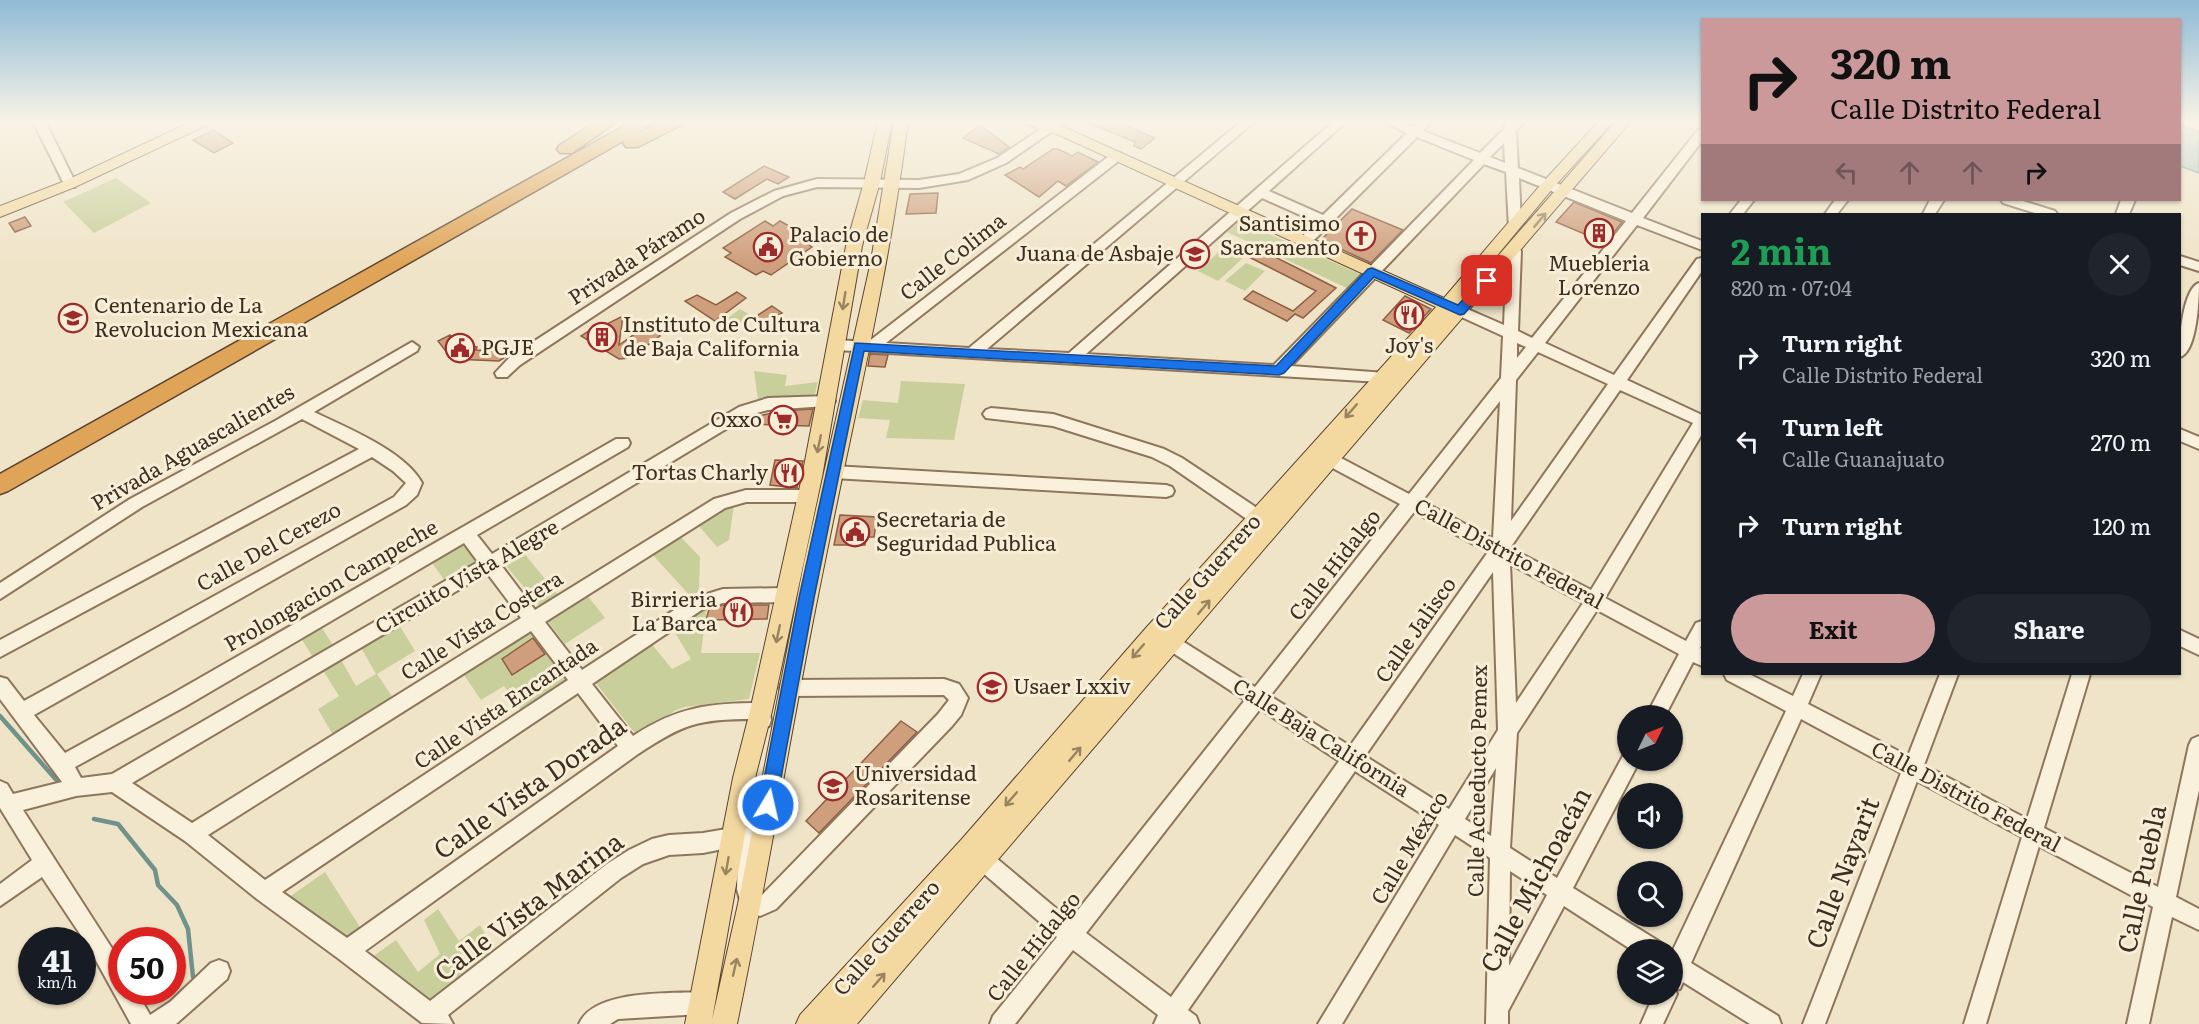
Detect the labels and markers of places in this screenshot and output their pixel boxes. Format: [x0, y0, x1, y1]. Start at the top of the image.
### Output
place label: Santisimo Sacramento [1220, 206, 1340, 261]
place label: Palacio de Gobierno [789, 217, 889, 272]
building icon: Muebleria Lorenzo [1583, 217, 1615, 249]
church icon: Santisimo Sacramento [1345, 220, 1377, 252]
public building icon: Palacio de Gobierno [752, 231, 784, 263]
place label: Juana de Asbaje [1016, 236, 1174, 267]
school or university icon: Juana de Asbaje [1179, 238, 1211, 270]
place label: Muebleria Lorenzo [1548, 246, 1651, 301]
pin [1461, 255, 1512, 306]
place label: Centenario de La Revolucion Mexicana [94, 288, 309, 343]
restaurant icon: Joy's [1393, 299, 1425, 331]
school or university icon: Centenario de La Revolucion Mexicana [57, 302, 89, 334]
place label: Instituto de Cultura de Baja California [623, 307, 821, 362]
building icon: Instituto de Cultura de Baja California [586, 321, 618, 353]
place label: Joy's [1385, 328, 1433, 359]
place label: PGJE [481, 330, 534, 361]
public building icon: PGJE [444, 332, 476, 364]
place label: Oxxo [710, 402, 762, 433]
supermarket icon: Oxxo [767, 404, 799, 436]
place label: Tortas Charly [631, 455, 769, 486]
restaurant icon: Tortas Charly [773, 457, 805, 489]
place label: Secretaria de Seguridad Publica [876, 502, 1057, 557]
public building icon: Secretaria de Seguridad Publica [839, 516, 871, 548]
place label: Birrieria La Barca [630, 582, 718, 637]
restaurant icon: Birrieria La Barca [722, 596, 754, 628]
place label: Usaer Lxxiv [1013, 669, 1131, 700]
school or university icon: Usaer Lxxiv [976, 671, 1008, 703]
place label: Universidad Rosaritense [854, 756, 977, 811]
school or university icon: Universidad Rosaritense [817, 770, 849, 802]

